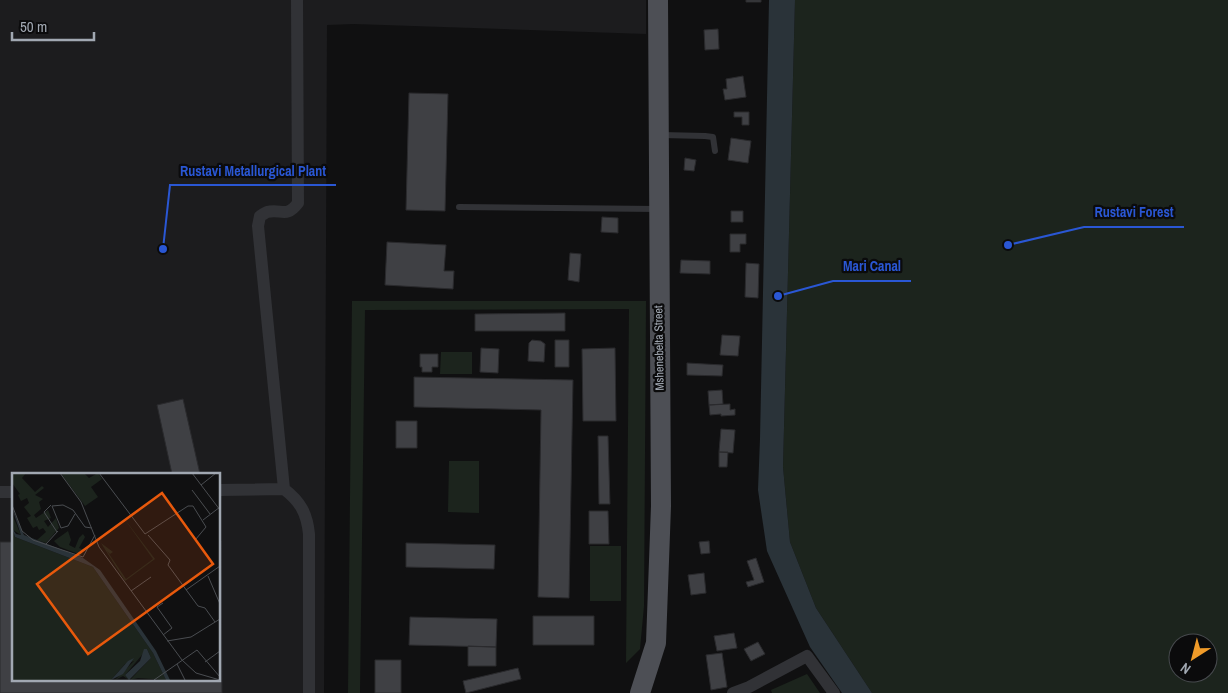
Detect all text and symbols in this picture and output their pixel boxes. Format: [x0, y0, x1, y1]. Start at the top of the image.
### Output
scale bar [12, 10, 95, 42]
text: 50 m [20, 16, 47, 37]
callout: Rustavi Metallurgical Plant [170, 156, 336, 185]
text: Rustavi Metallurgical Plant [180, 162, 326, 180]
callout: Rustavi Forest [1084, 198, 1184, 227]
text: Rustavi Forest [1094, 203, 1174, 221]
callout: Mari Canal [833, 252, 911, 281]
text: Mari Canal [843, 257, 901, 275]
street label: Mshenebelta Street [650, 305, 668, 391]
inset map [12, 473, 220, 680]
north arrow [1168, 633, 1218, 683]
text: N [1177, 659, 1194, 678]

